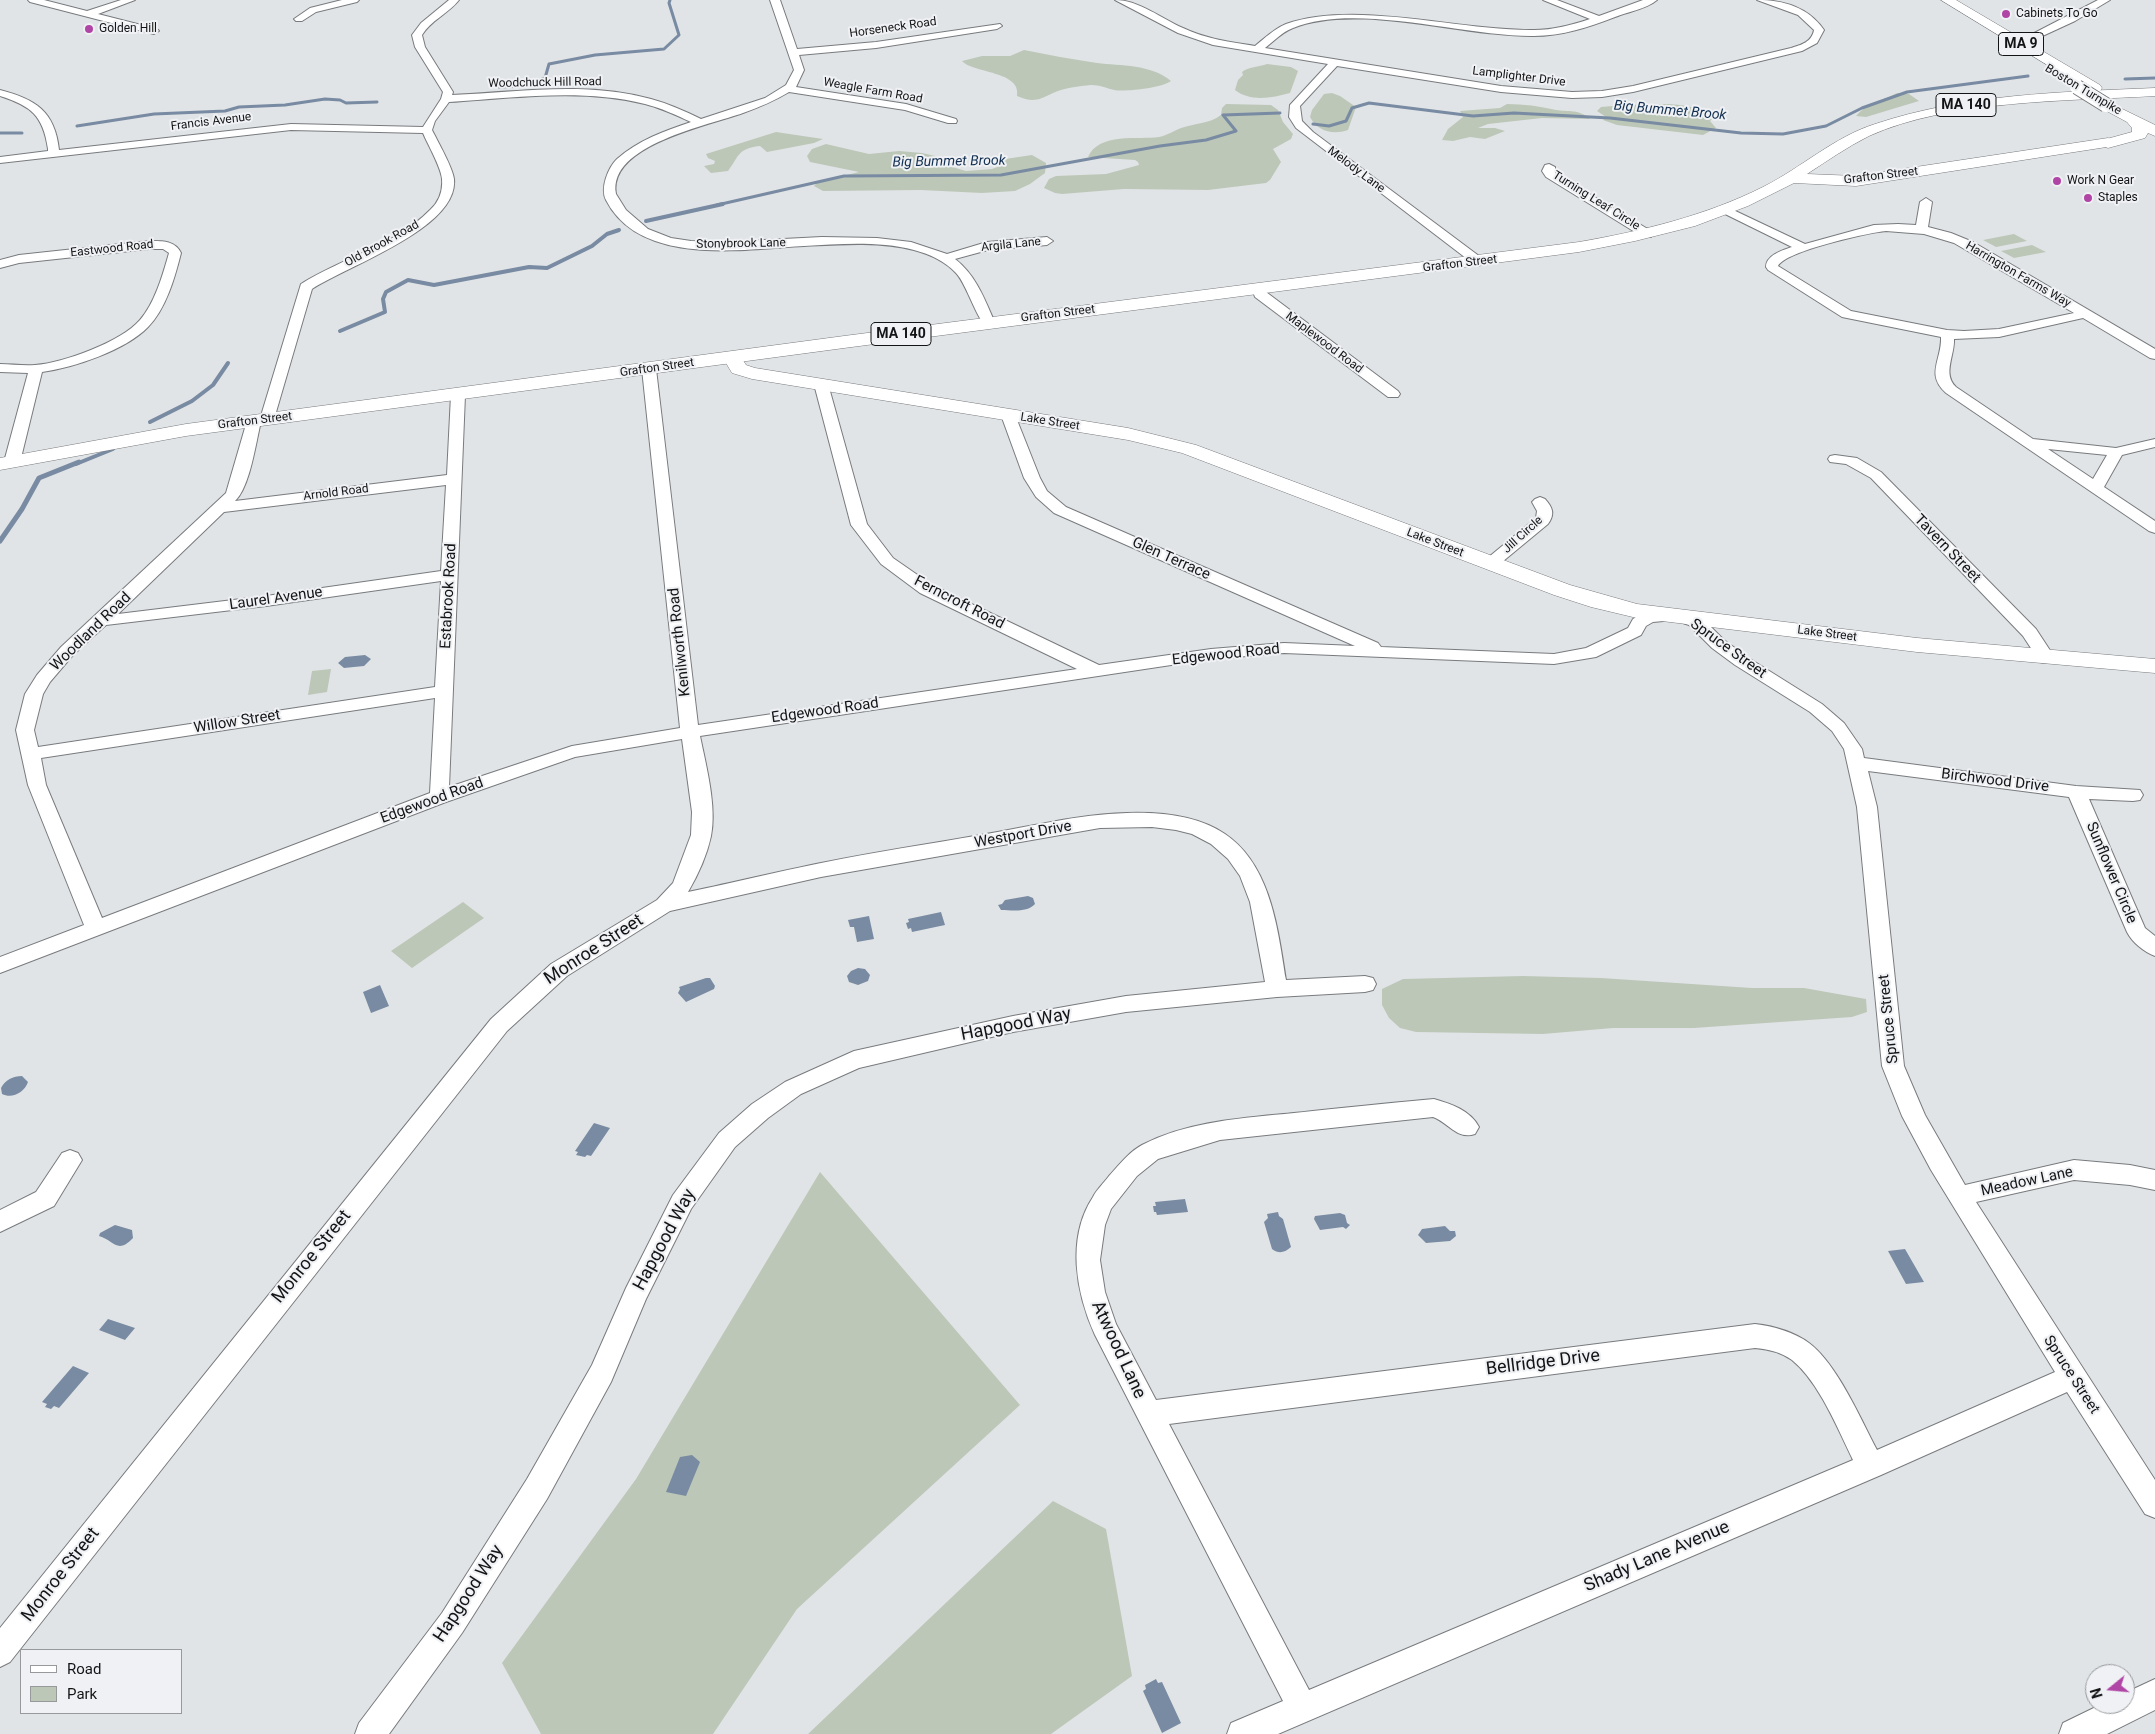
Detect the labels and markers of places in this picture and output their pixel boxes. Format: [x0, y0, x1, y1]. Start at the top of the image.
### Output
place label: Cabinets To Go [2016, 7, 2097, 21]
marker: Cabinets To Go [2000, 8, 2012, 20]
place label: Golden Hill [99, 22, 157, 36]
marker: Golden Hill [83, 23, 95, 35]
place label: Work N Gear [2067, 174, 2134, 188]
marker: Work N Gear [2051, 175, 2063, 187]
place label: Staples [2098, 191, 2138, 205]
marker: Staples [2082, 192, 2094, 204]

